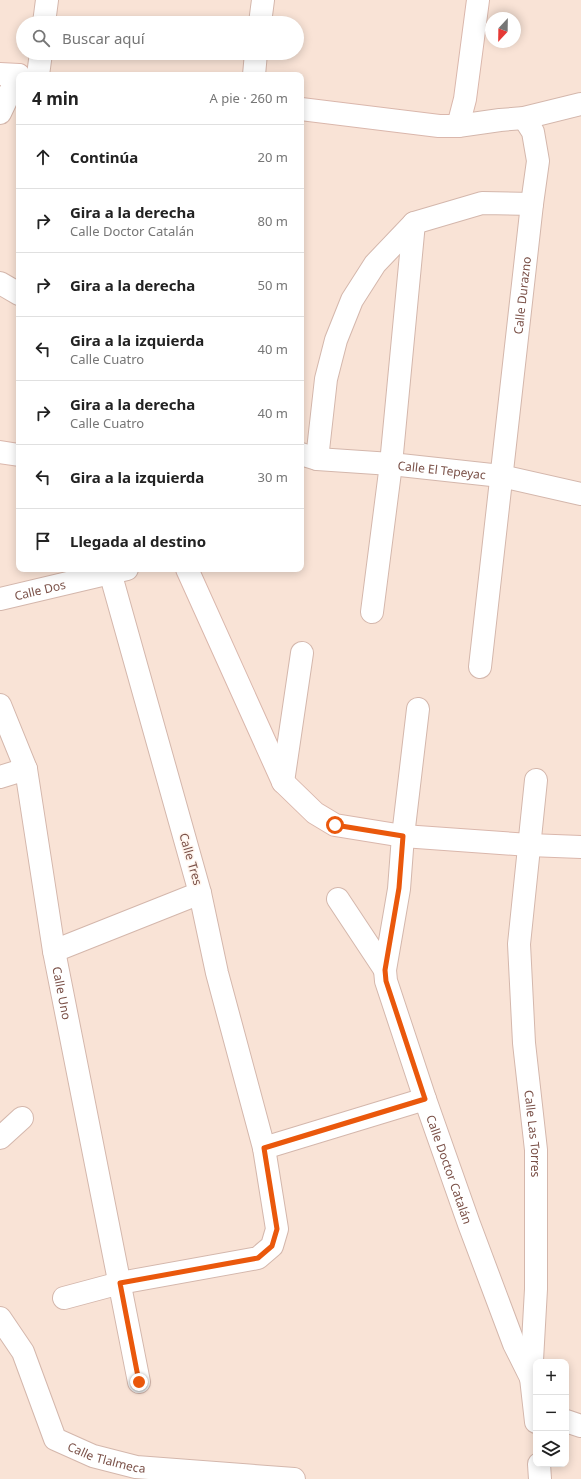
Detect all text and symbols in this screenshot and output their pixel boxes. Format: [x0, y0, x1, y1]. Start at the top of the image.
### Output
north arrow [485, 12, 521, 48]
search box [16, 16, 304, 60]
icon: search [30, 27, 52, 49]
text: Buscar aquí [62, 28, 145, 48]
text: 4 min [32, 87, 79, 110]
text: A pie · 260 m [210, 89, 288, 107]
icon: ahead [32, 146, 54, 168]
text: Continúa [70, 147, 138, 167]
text: 20 m [258, 148, 288, 166]
text: Gira a la derecha [70, 202, 195, 222]
icon: right [32, 210, 54, 232]
text: 80 m [258, 212, 288, 230]
text: Calle Doctor Catalán [70, 222, 194, 240]
street label: Calle Durazno [509, 255, 535, 335]
icon: right [32, 274, 54, 296]
text: Gira a la derecha [70, 275, 195, 295]
text: 50 m [258, 276, 288, 294]
text: Gira a la izquierda [70, 330, 204, 350]
icon: left [32, 338, 54, 360]
text: 40 m [258, 340, 288, 358]
text: Calle Cuatro [70, 350, 144, 368]
text: Gira a la derecha [70, 394, 195, 414]
icon: right [32, 402, 54, 424]
text: 40 m [258, 404, 288, 422]
text: Calle Cuatro [70, 414, 144, 432]
street label: Calle El Tepeyac [397, 456, 487, 483]
icon: left [32, 466, 54, 488]
text: Gira a la izquierda [70, 467, 204, 487]
text: 30 m [258, 468, 288, 486]
icon: arrive [32, 530, 54, 552]
text: Llegada al destino [70, 531, 206, 551]
street label: Calle Dos [13, 575, 68, 604]
route start [326, 816, 344, 834]
street label: Calle Tres [175, 831, 207, 887]
street label: Calle Uno [49, 965, 76, 1021]
street label: Calle Las Torres [521, 1089, 545, 1177]
street label: Calle Doctor Catalán [423, 1112, 477, 1226]
map controls [533, 1359, 569, 1467]
button: + [533, 1359, 569, 1395]
route end [130, 1373, 148, 1391]
button: − [533, 1395, 569, 1431]
button: layers [533, 1431, 569, 1467]
street label: Calle Tlalmeca [65, 1437, 146, 1476]

